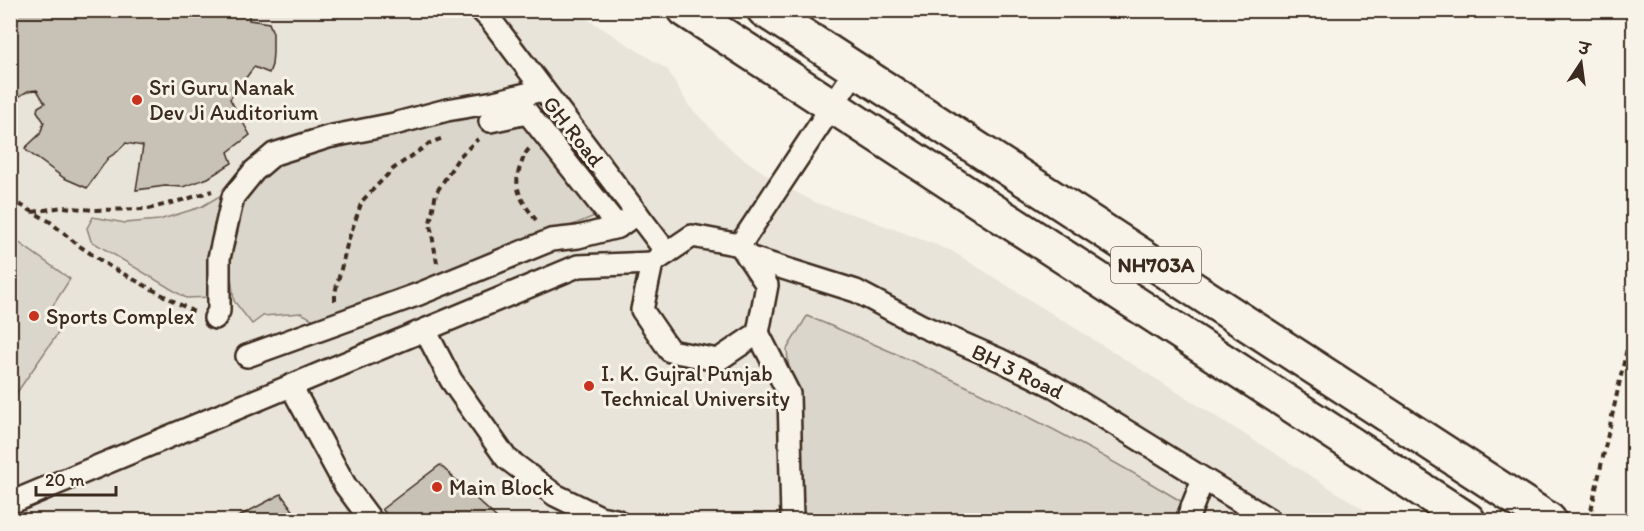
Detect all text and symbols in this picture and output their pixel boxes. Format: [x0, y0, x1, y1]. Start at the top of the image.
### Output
north arrow [1551, 33, 1611, 93]
text: उ [1575, 38, 1593, 60]
place label: Sri Guru Nanak Dev Ji Auditorium [149, 74, 319, 126]
street label: GH Road [537, 90, 610, 172]
marker: Sri Guru Nanak Dev Ji Auditorium [130, 93, 144, 107]
road number: NH703A [1111, 247, 1201, 283]
place label: Sports Complex [46, 303, 194, 330]
marker: Sports Complex [27, 309, 41, 323]
street label: BH 3 Road [967, 338, 1068, 405]
place label: I. K. Gujral Punjab Technical University [601, 360, 791, 412]
marker: I. K. Gujral Punjab Technical University [582, 379, 596, 393]
scale bar [36, 459, 116, 497]
text: 20 m [45, 469, 85, 491]
place label: Main Block [449, 474, 554, 501]
marker: Main Block [430, 480, 444, 494]

